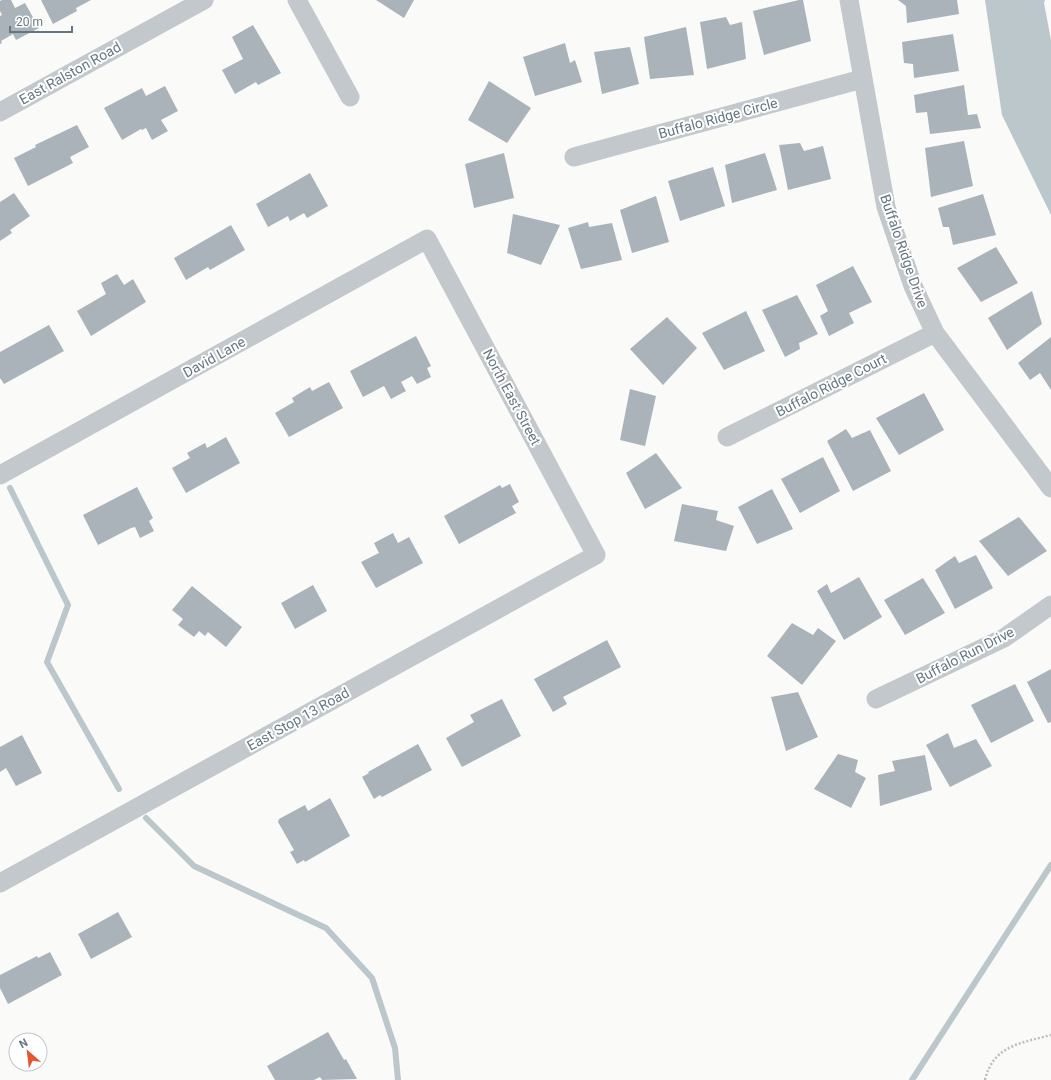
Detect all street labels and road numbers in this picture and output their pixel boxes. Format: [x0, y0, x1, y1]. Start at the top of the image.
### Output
street label: East Ralston Road [16, 38, 124, 108]
street label: Buffalo Ridge Circle [657, 94, 779, 142]
street label: Buffalo Ridge Drive [877, 192, 931, 310]
street label: David Lane [180, 333, 248, 381]
street label: North East Street [480, 346, 544, 448]
street label: Buffalo Ridge Court [773, 350, 889, 420]
street label: Buffalo Run Drive [913, 623, 1017, 687]
street label: East Stop 13 Road [244, 684, 352, 754]

